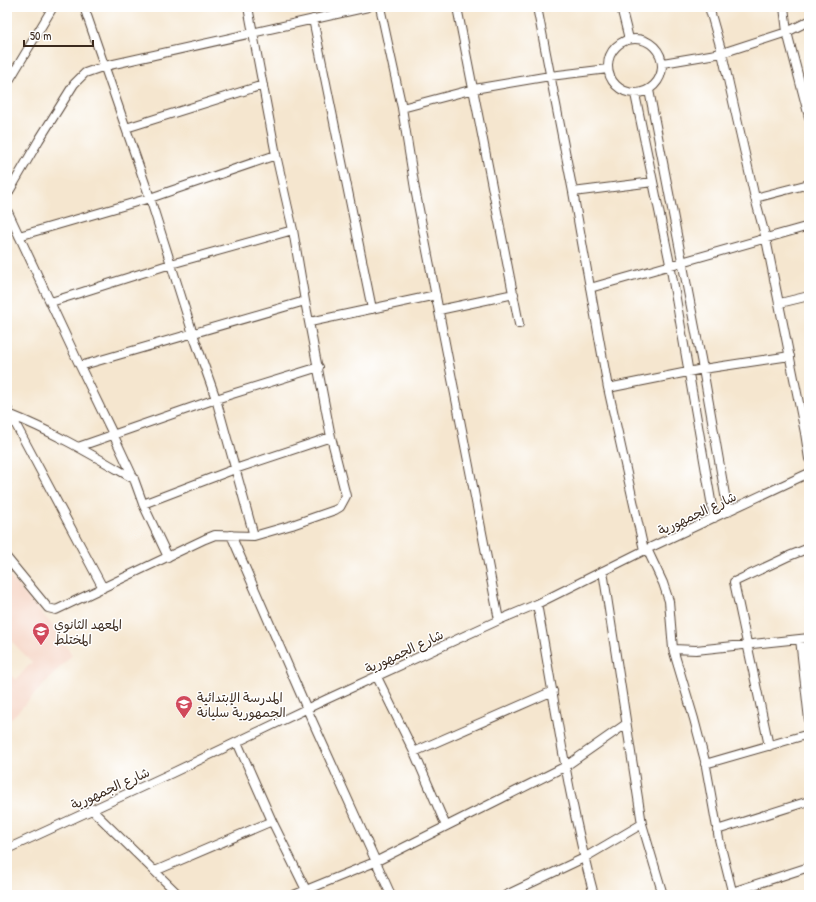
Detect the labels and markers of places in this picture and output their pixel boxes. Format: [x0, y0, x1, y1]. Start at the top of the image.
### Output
place label: المعهد الثانوي المختلط [54, 615, 122, 648]
school or university icon: المعهد الثانوي المختلط [31, 621, 51, 646]
place label: المدرسة الإبتدائية الجمهورية سليانة [197, 688, 286, 721]
school or university icon: المدرسة الإبتدائية الجمهورية سليانة [174, 694, 194, 719]

